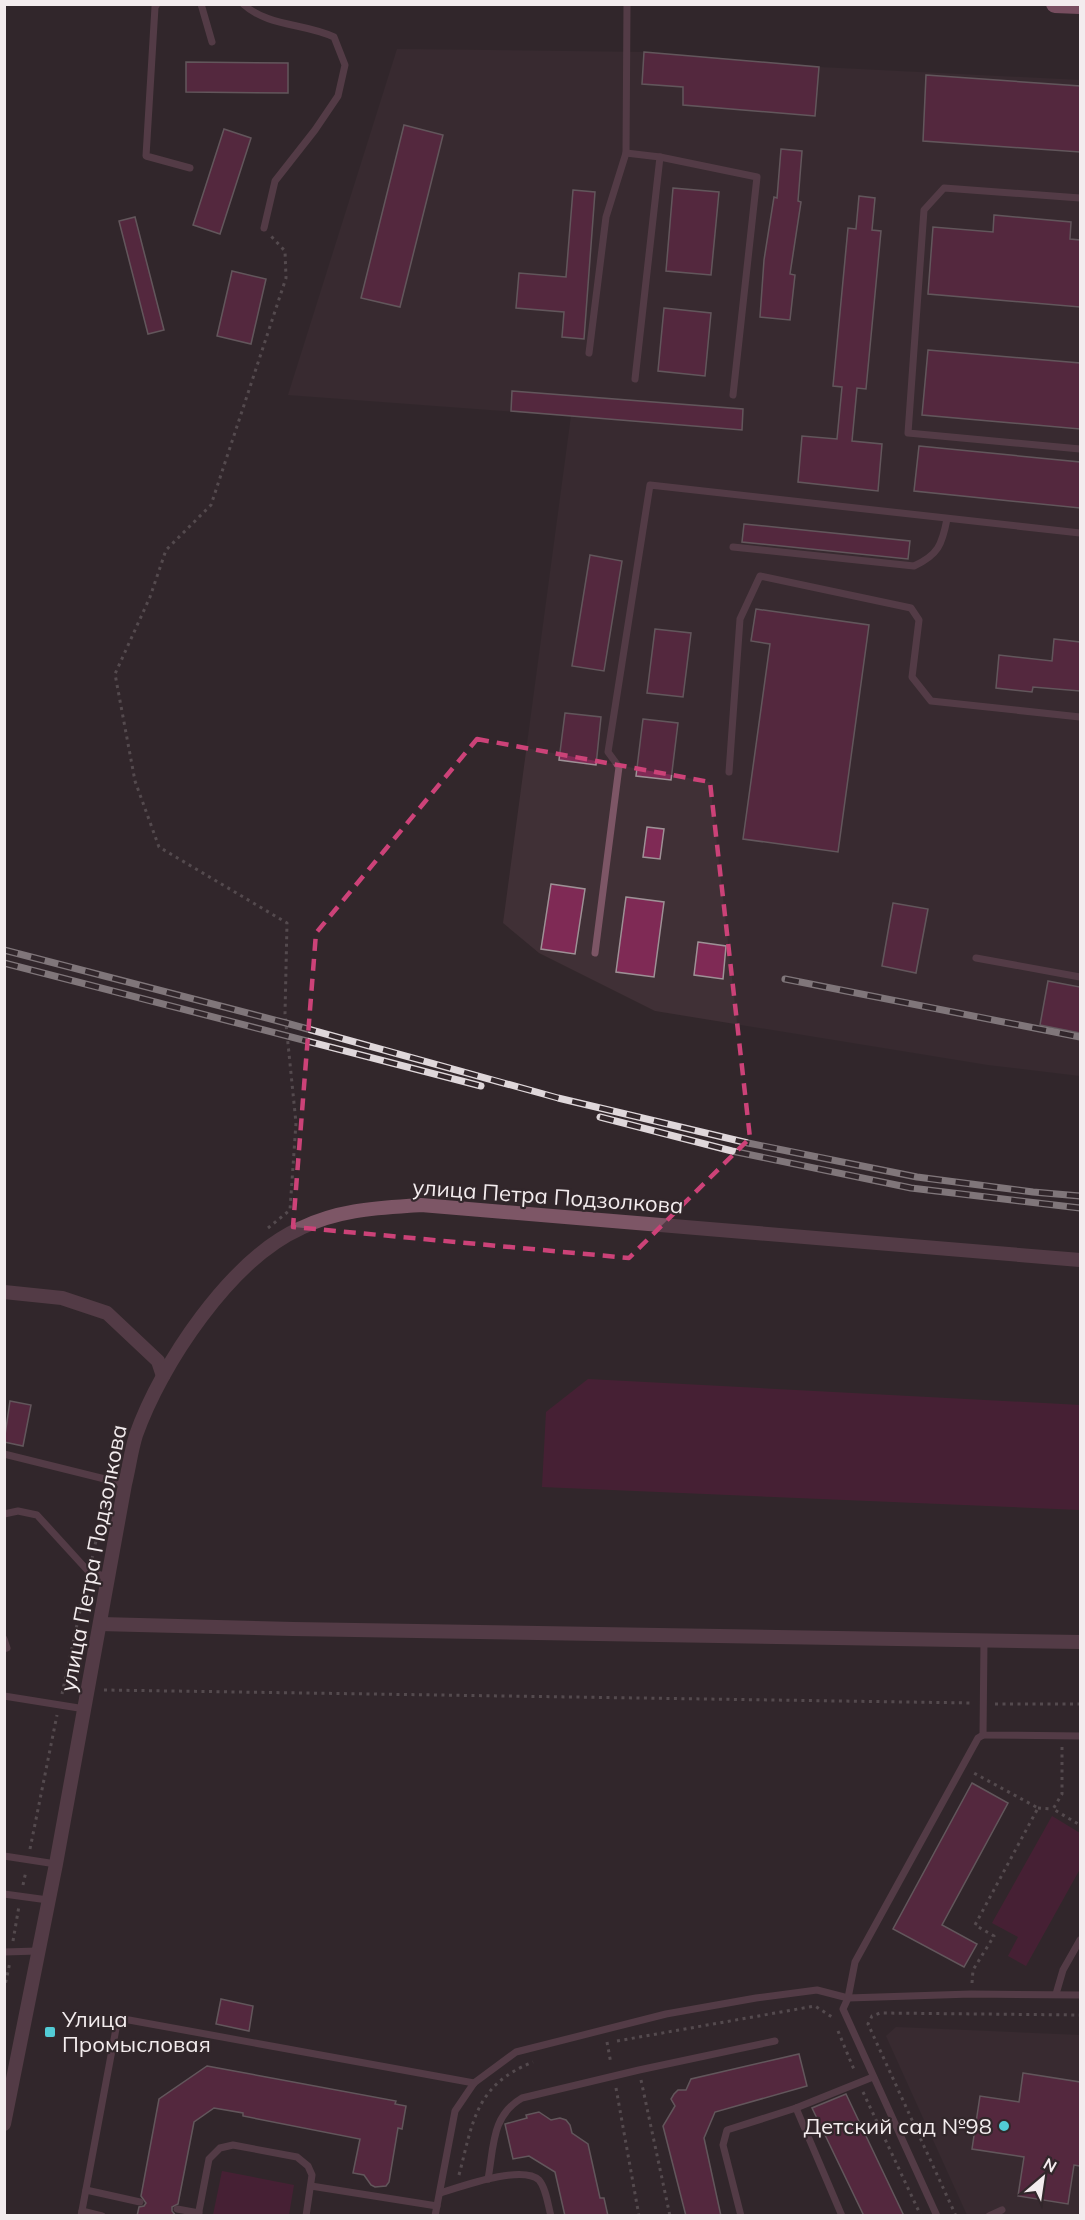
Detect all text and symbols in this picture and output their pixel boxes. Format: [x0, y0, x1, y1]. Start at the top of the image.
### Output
street label: улица Петра Подзолкова [412, 1173, 684, 1219]
street label: улица Петра Подзолкова [53, 1422, 133, 1694]
place label: Улица Промысловая [61, 2005, 211, 2058]
marker: Улица Промысловая [43, 2025, 57, 2039]
place label: Детский сад №98 [803, 2112, 992, 2140]
marker: Детский сад №98 [997, 2119, 1011, 2133]
north arrow [1013, 2148, 1073, 2208]
text: N [1040, 2153, 1060, 2177]

